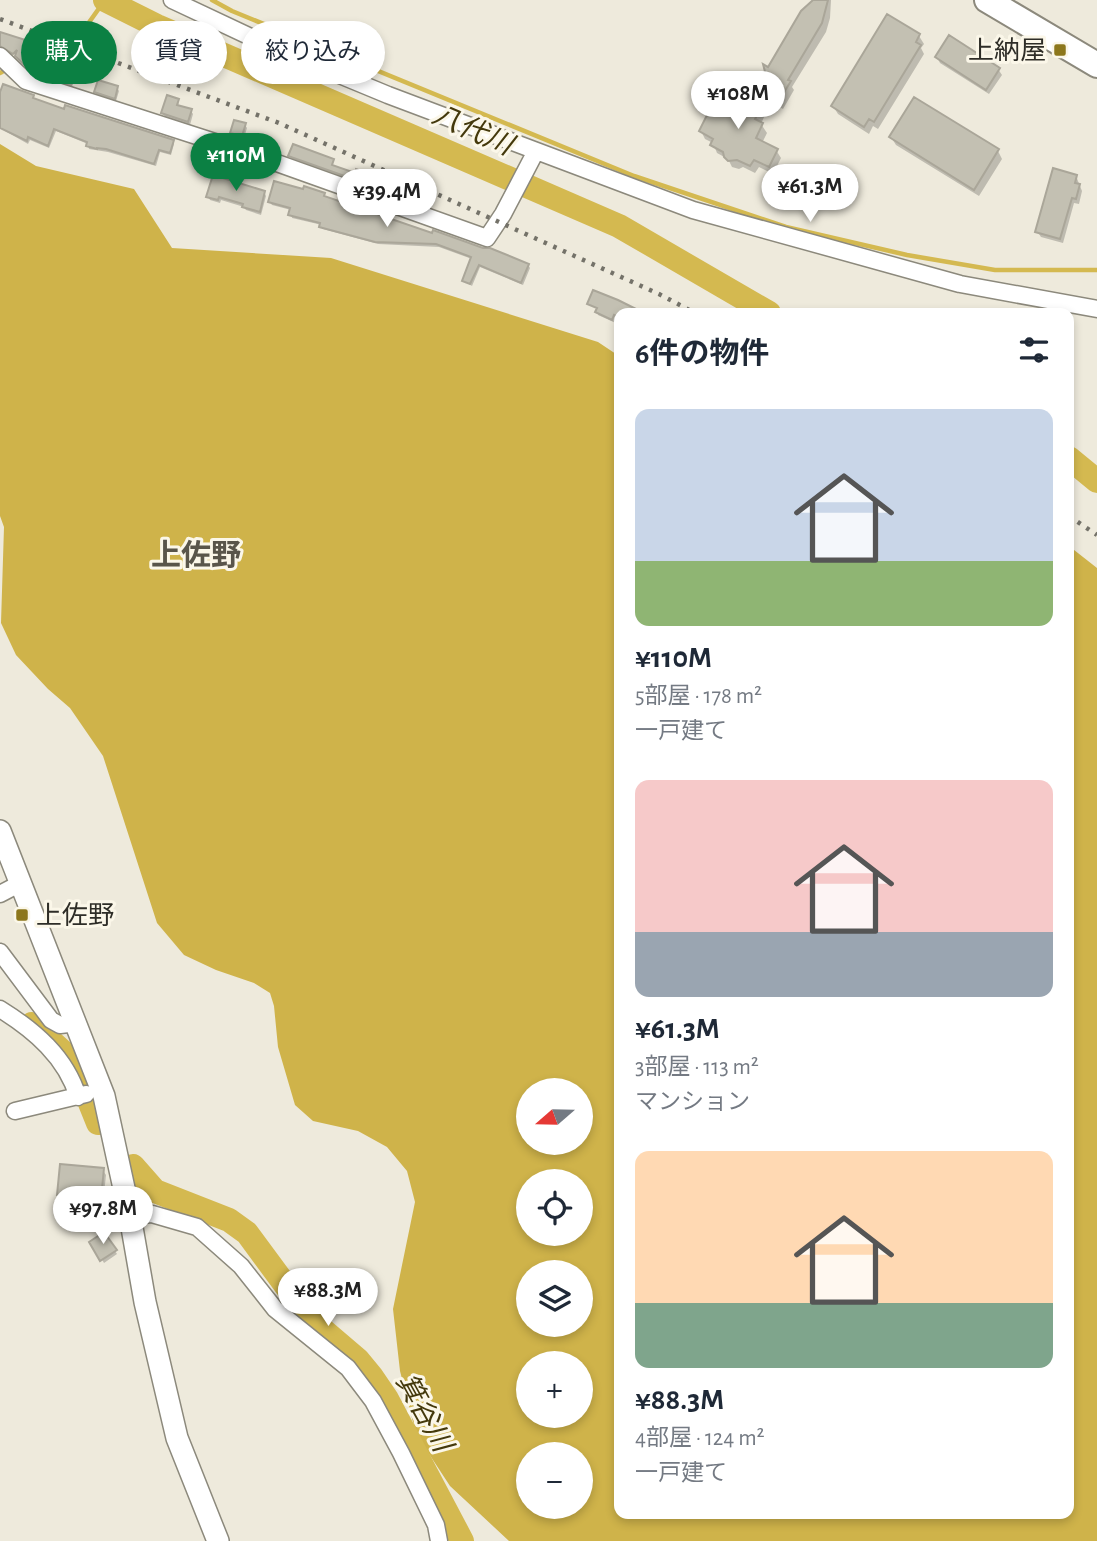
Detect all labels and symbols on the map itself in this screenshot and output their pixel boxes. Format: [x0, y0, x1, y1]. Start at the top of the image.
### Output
place label: 上納屋 [968, 37, 1046, 64]
marker: 上納屋 [1052, 42, 1068, 58]
pin: ¥108M [689, 72, 787, 131]
water label: 八代川 [428, 99, 520, 162]
pin: ¥110M [187, 134, 285, 193]
pin: ¥61.3M [753, 164, 867, 224]
pin: ¥39.4M [330, 170, 444, 229]
district label: 上佐野 [151, 539, 241, 571]
place label: 上佐野 [36, 902, 114, 929]
marker: 上佐野 [14, 907, 30, 923]
north arrow [516, 1078, 593, 1155]
pin: ¥97.8M [46, 1186, 160, 1246]
pin: ¥88.3M [271, 1268, 385, 1328]
water label: 箕谷川 [391, 1368, 459, 1459]

